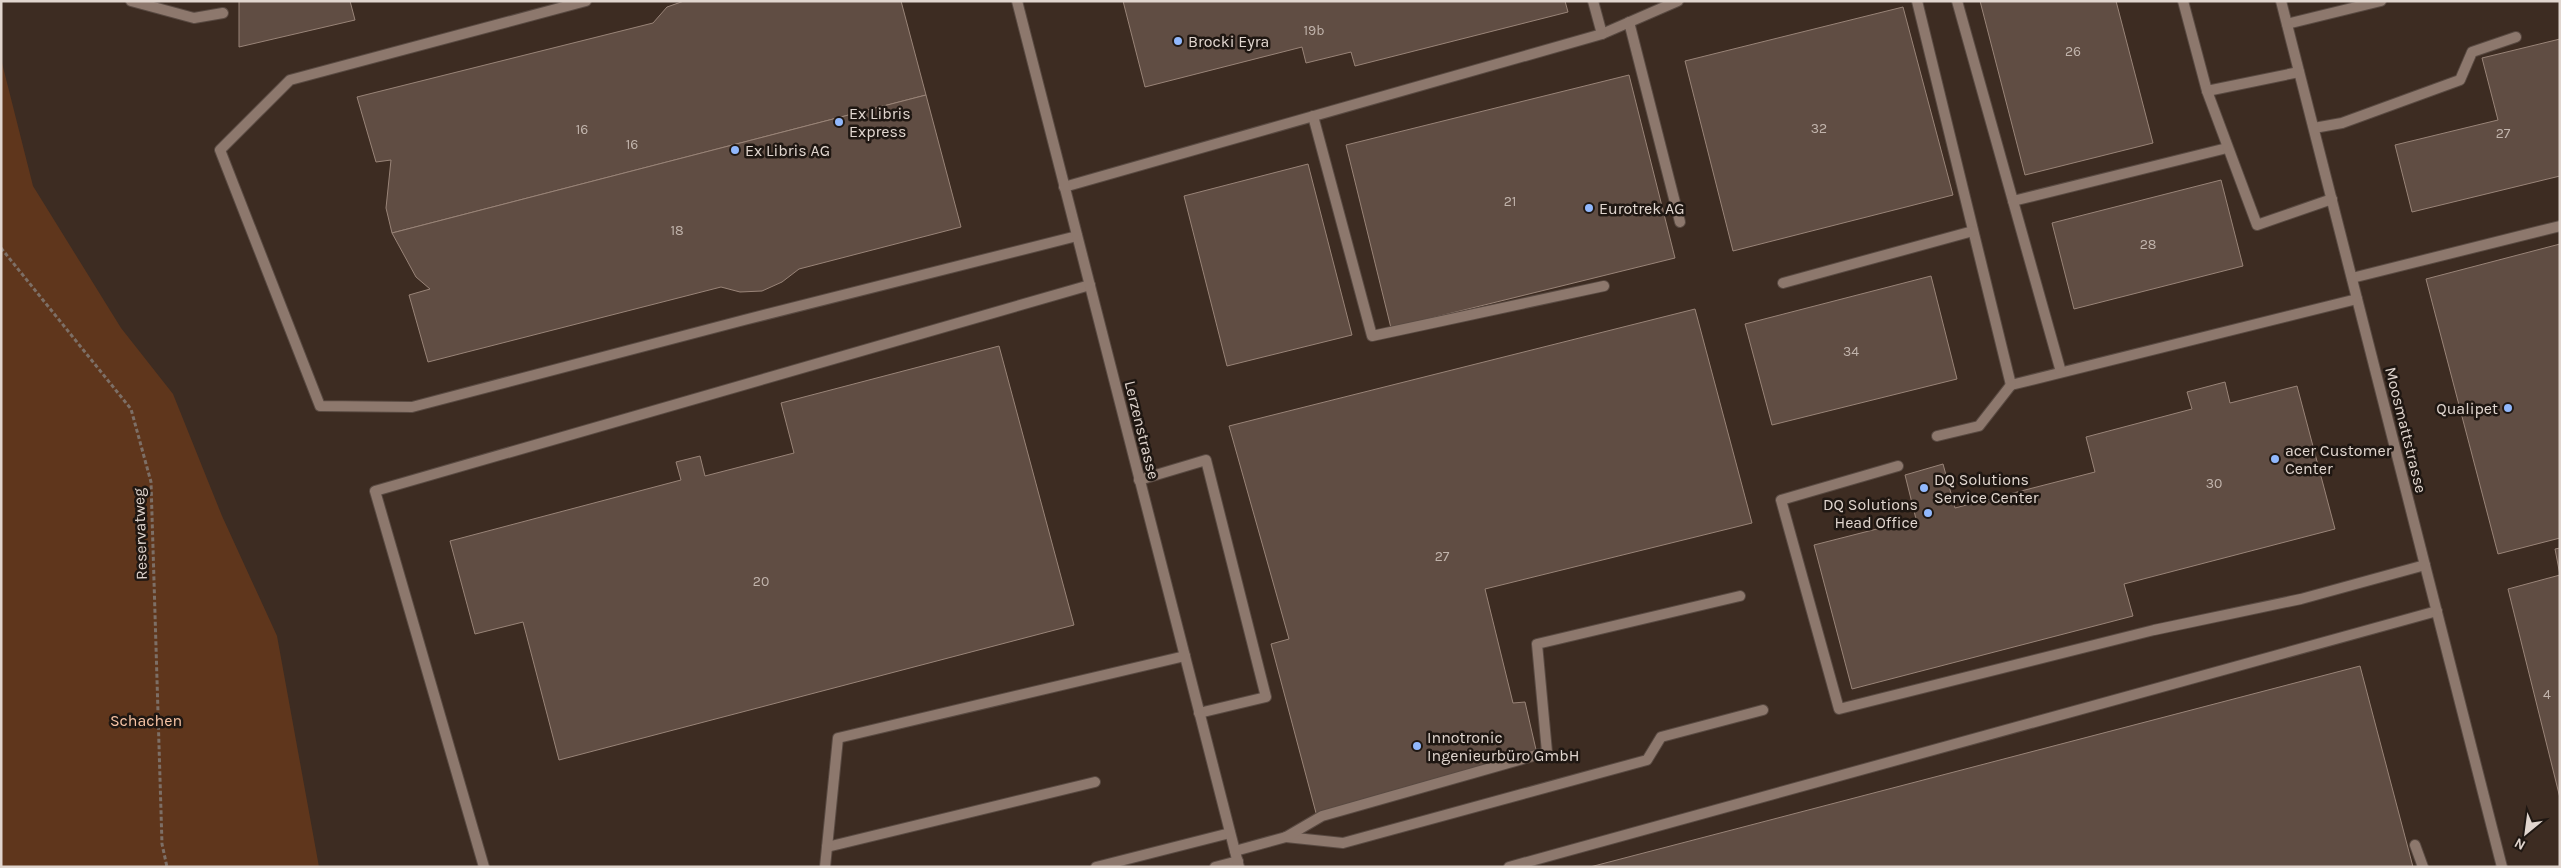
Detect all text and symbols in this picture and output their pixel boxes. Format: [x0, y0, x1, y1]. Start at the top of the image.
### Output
house number: 19b [1303, 22, 1325, 39]
place label: Brocki Eyra [1188, 32, 1269, 51]
marker: Brocki Eyra [1172, 35, 1184, 47]
house number: 26 [2065, 43, 2081, 60]
place label: Ex Libris Express [849, 104, 911, 141]
marker: Ex Libris Express [833, 116, 845, 128]
house number: 32 [1811, 120, 1827, 137]
house number: 16 [576, 121, 588, 138]
house number: 27 [2496, 125, 2511, 142]
house number: 16 [626, 136, 638, 153]
place label: Ex Libris AG [745, 141, 830, 160]
marker: Ex Libris AG [729, 144, 741, 156]
house number: 21 [1504, 193, 1516, 210]
place label: Eurotrek AG [1599, 199, 1685, 218]
marker: Eurotrek AG [1583, 202, 1595, 214]
house number: 18 [670, 222, 684, 239]
house number: 28 [2140, 236, 2156, 253]
house number: 34 [1843, 343, 1859, 360]
street label: Moosmattstrasse [2381, 365, 2431, 495]
street label: Lerzenstrasse [1121, 379, 1163, 481]
place label: Qualipet [2436, 399, 2498, 418]
marker: Qualipet [2502, 402, 2514, 414]
place label: acer Customer Center [2285, 441, 2392, 478]
marker: acer Customer Center [2269, 453, 2281, 465]
place label: DQ Solutions Service Center [1934, 470, 2039, 507]
house number: 30 [2206, 475, 2222, 492]
marker: DQ Solutions Service Center [1918, 482, 1930, 494]
street label: Reservatweg [129, 488, 151, 580]
place label: DQ Solutions Head Office [1823, 495, 1918, 532]
marker: DQ Solutions Head Office [1922, 507, 1934, 519]
house number: 27 [1435, 548, 1450, 565]
house number: 20 [753, 573, 769, 590]
house number: 4 [2543, 686, 2551, 703]
park label: Schachen [110, 711, 182, 730]
place label: Innotronic Ingenieurbüro GmbH [1427, 728, 1579, 765]
marker: Innotronic Ingenieurbüro GmbH [1411, 740, 1423, 752]
north arrow [2501, 808, 2551, 858]
text: N [2511, 834, 2528, 854]

